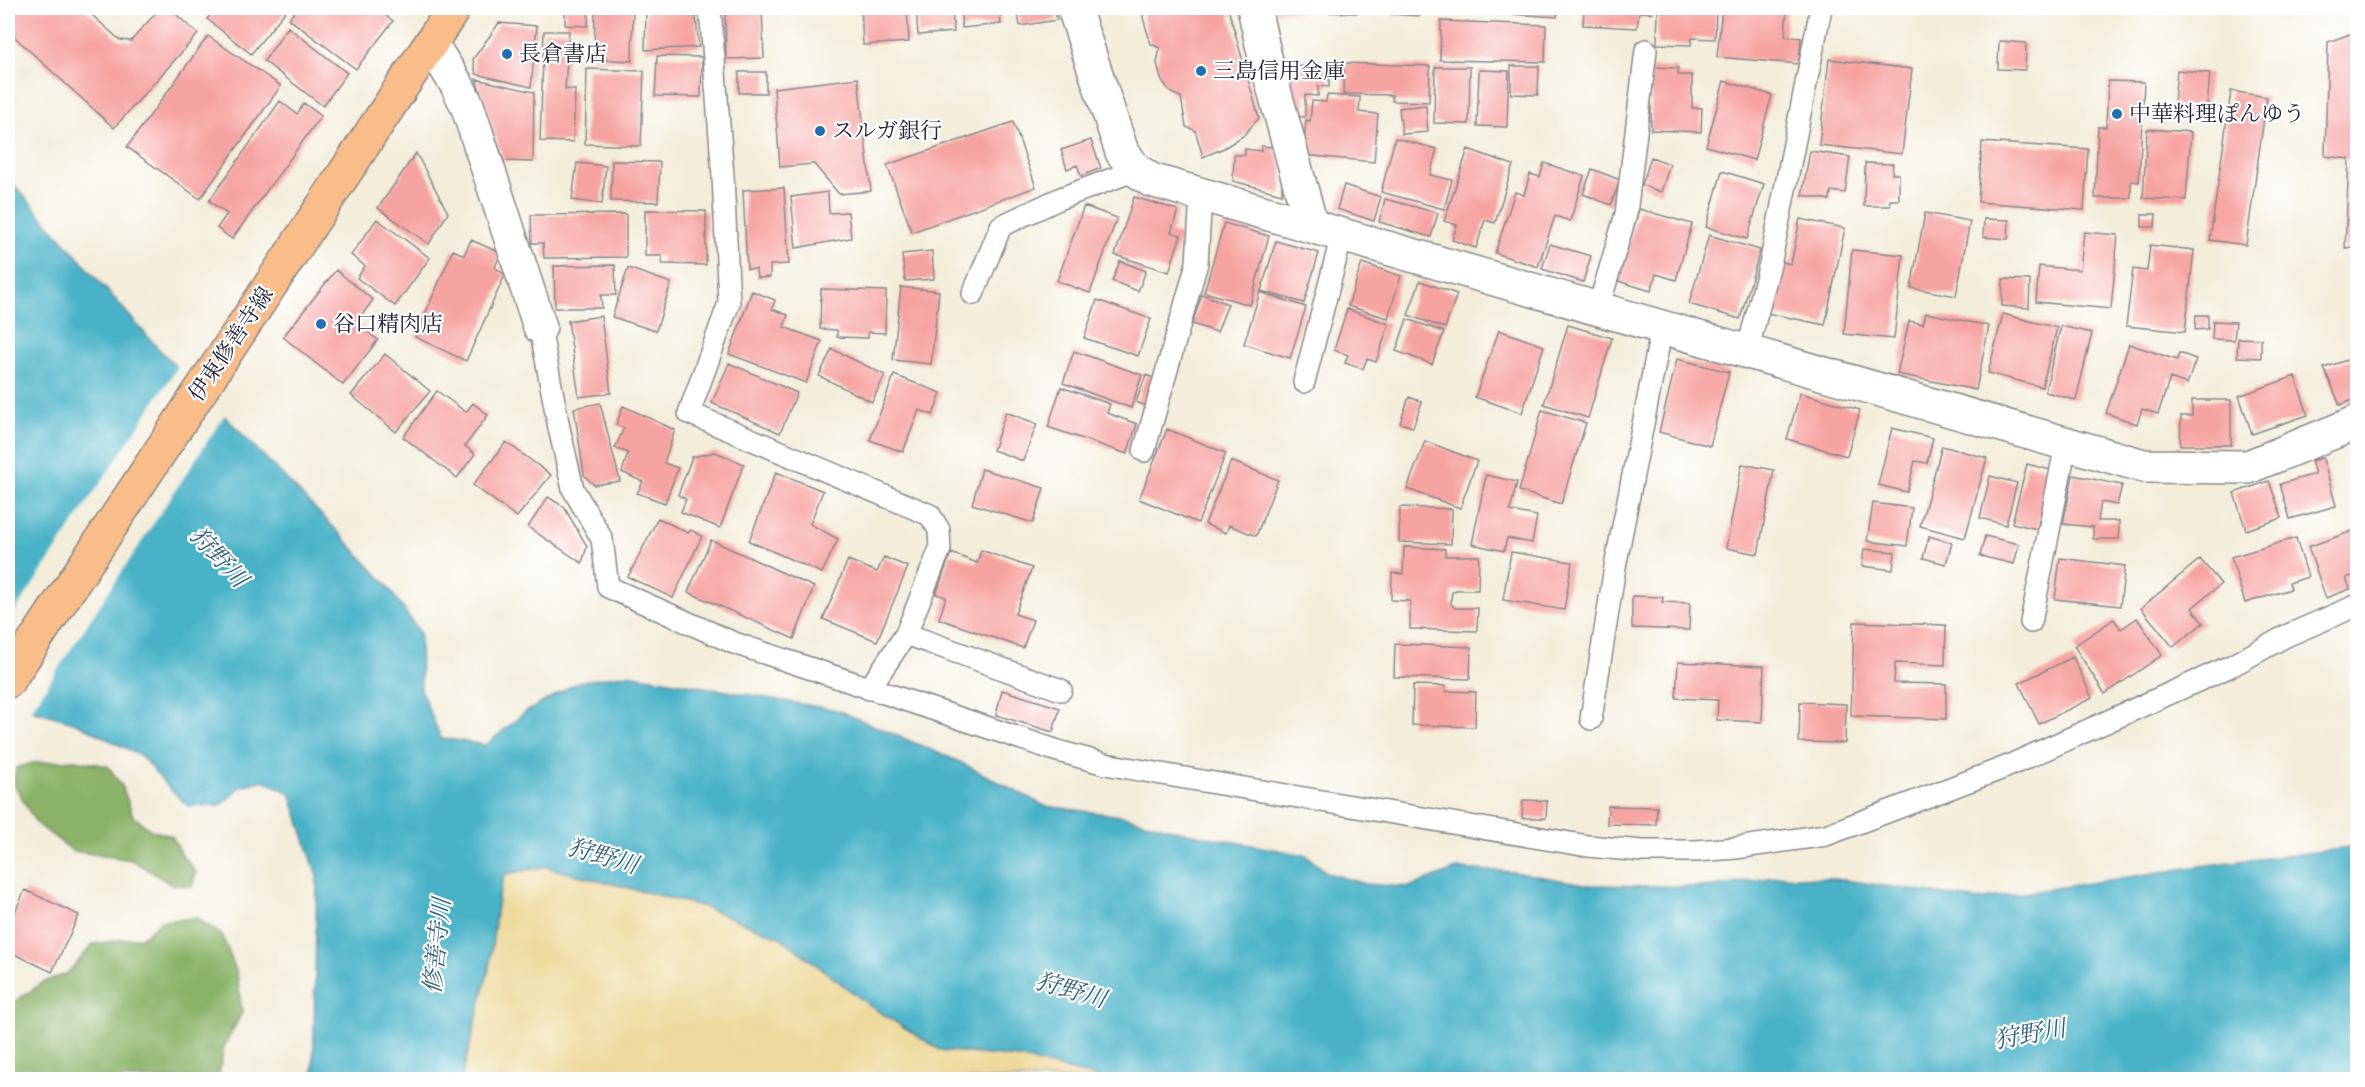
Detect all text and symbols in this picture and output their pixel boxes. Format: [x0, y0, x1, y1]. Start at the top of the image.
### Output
place label: 長倉書店 [519, 39, 607, 69]
marker: 長倉書店 [500, 47, 514, 61]
place label: 三島信用金庫 [1213, 56, 1345, 86]
marker: 三島信用金庫 [1194, 64, 1208, 78]
place label: 中華料理ぽんゆう [2129, 99, 2305, 129]
marker: 中華料理ぽんゆう [2110, 107, 2124, 121]
place label: スルガ銀行 [832, 116, 942, 146]
marker: スルガ銀行 [813, 124, 827, 138]
street label: 伊東修善寺線 [182, 281, 280, 407]
place label: 谷口精肉店 [333, 309, 443, 339]
marker: 谷口精肉店 [314, 317, 328, 331]
water label: 狩野川 [183, 520, 257, 596]
water label: 狩野川 [564, 831, 645, 882]
water label: 修善寺川 [416, 894, 458, 995]
water label: 狩野川 [1032, 965, 1113, 1016]
water label: 狩野川 [1992, 1011, 2071, 1056]

